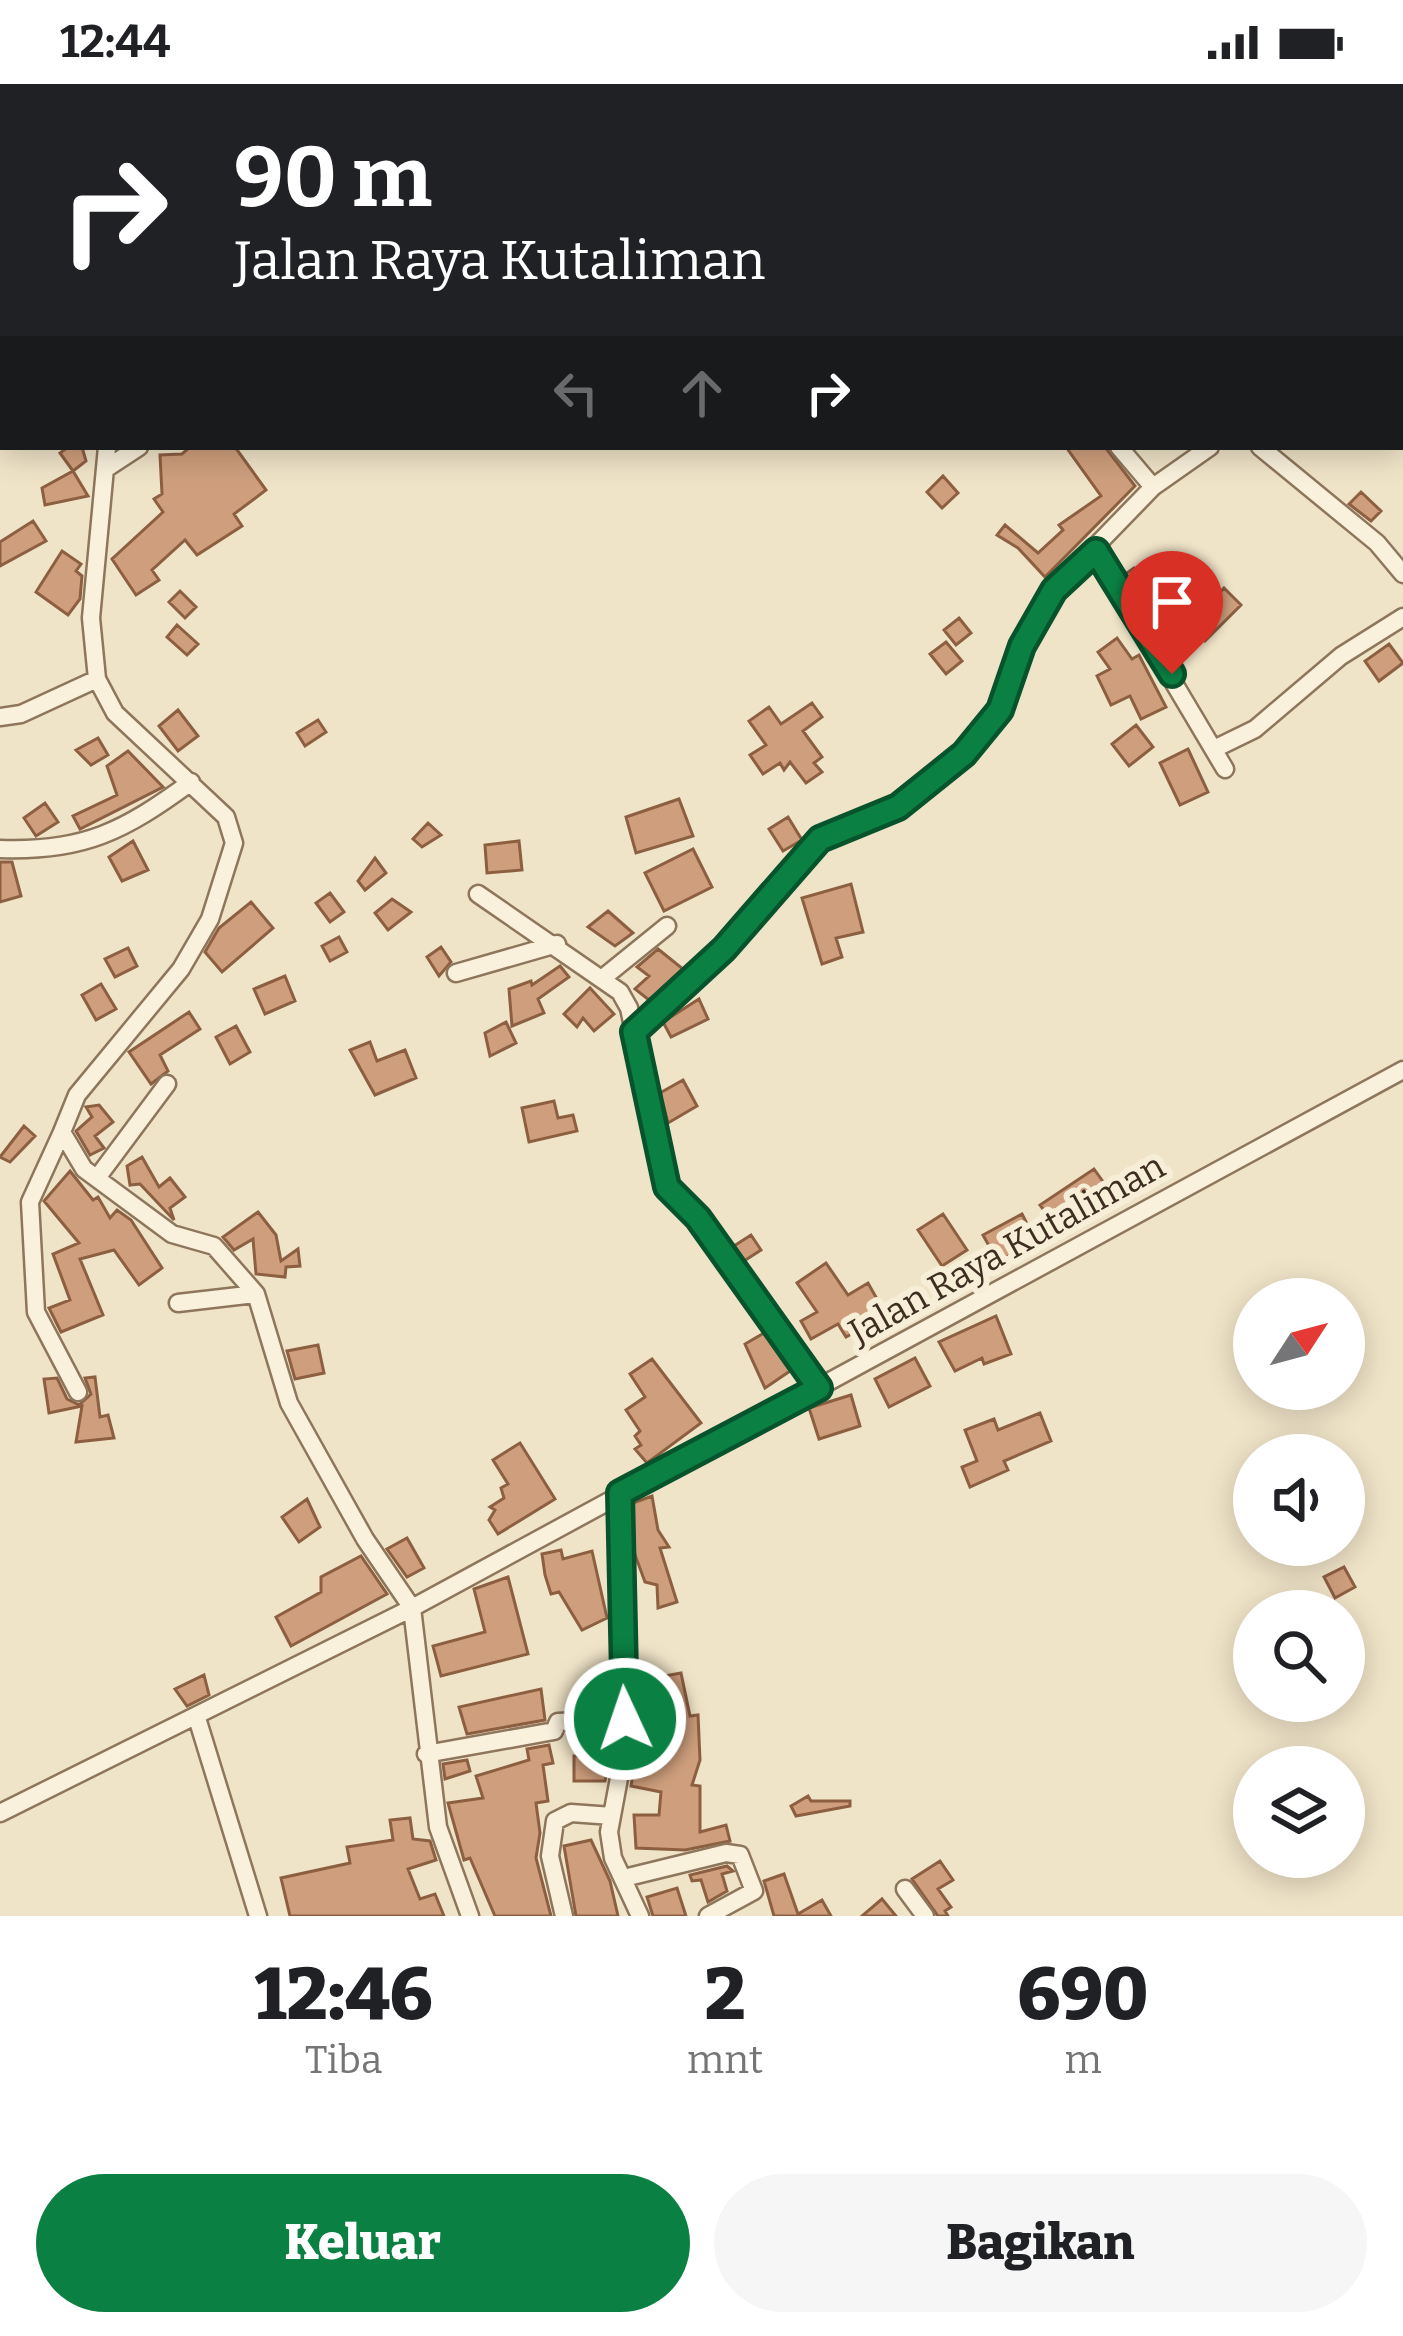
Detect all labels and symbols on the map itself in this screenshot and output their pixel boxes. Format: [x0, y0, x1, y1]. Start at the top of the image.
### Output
pin [1121, 551, 1223, 674]
street label: Jalan Raya Kutaliman [841, 1144, 1173, 1355]
north arrow [1233, 1278, 1365, 1410]
position arrow [562, 1656, 688, 1782]

